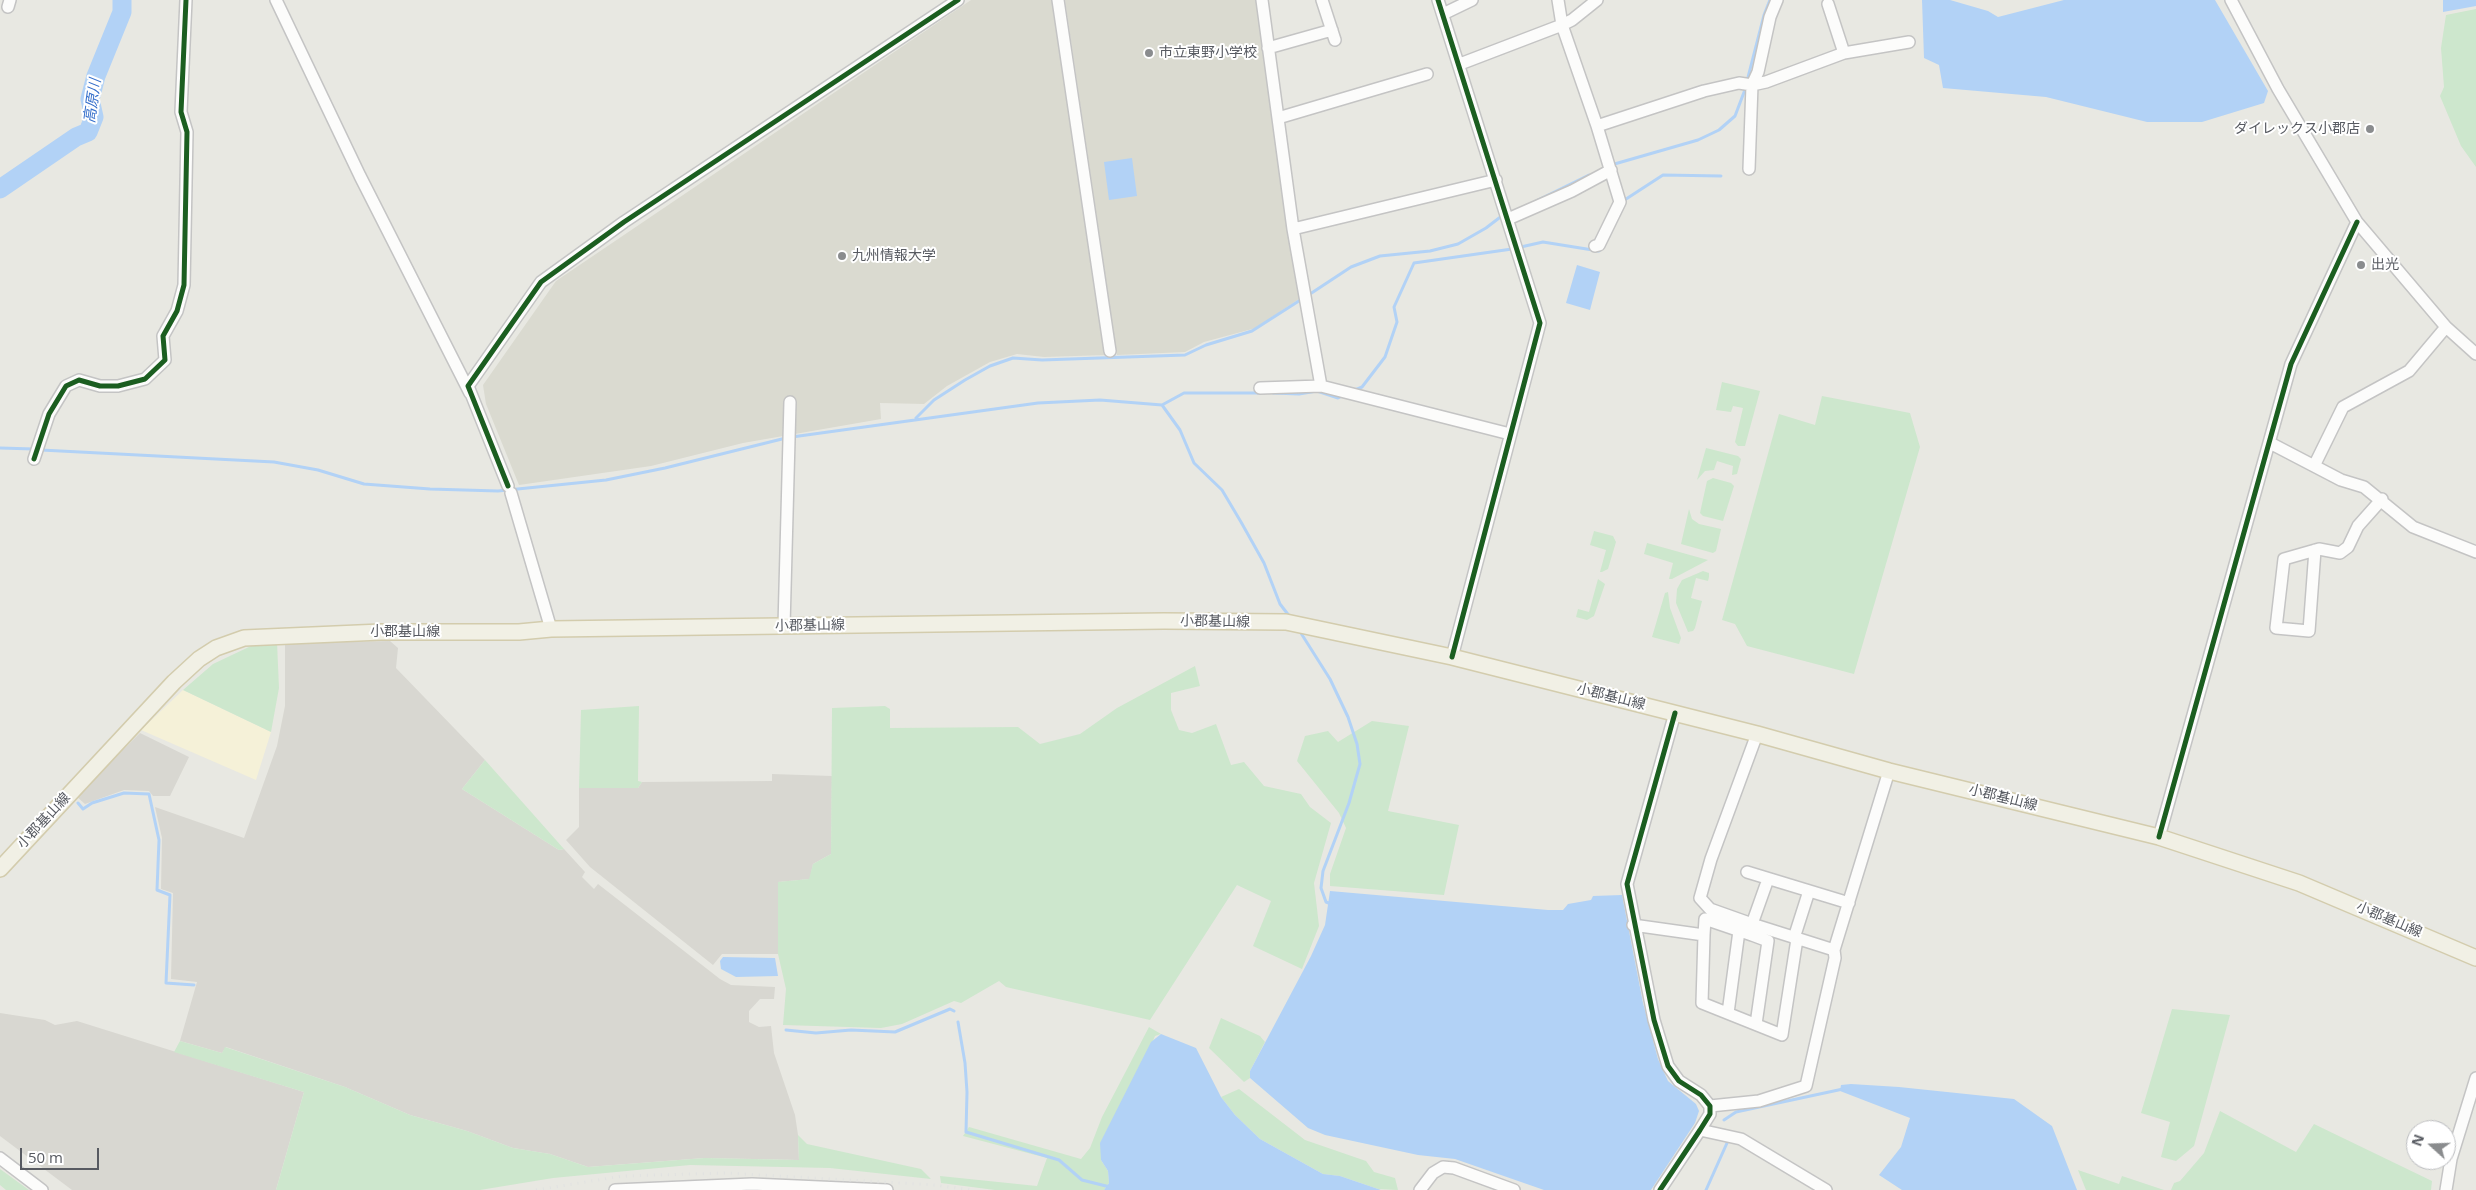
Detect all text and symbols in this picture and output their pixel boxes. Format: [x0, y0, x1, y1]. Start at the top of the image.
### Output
place label: 市立東野小学校 [1159, 45, 1257, 61]
marker: 市立東野小学校 [1143, 47, 1155, 59]
water label: 高原川 [81, 77, 105, 125]
place label: ダイレックス小郡店 [2234, 121, 2360, 137]
marker: ダイレックス小郡店 [2364, 123, 2376, 135]
place label: 九州情報大学 [852, 248, 936, 264]
marker: 九州情報大学 [836, 250, 848, 262]
place label: 出光 [2371, 257, 2399, 273]
marker: 出光 [2355, 259, 2367, 271]
street label: 小郡基山線 [1180, 613, 1250, 631]
street label: 小郡基山線 [775, 617, 845, 635]
street label: 小郡基山線 [370, 624, 440, 640]
street label: 小郡基山線 [1575, 680, 1647, 714]
street label: 小郡基山線 [1967, 781, 2039, 815]
street label: 小郡基山線 [14, 790, 74, 852]
street label: 小郡基山線 [2354, 899, 2424, 941]
north arrow [2406, 1120, 2456, 1170]
text: N [2406, 1131, 2428, 1149]
scale bar [22, 1138, 101, 1170]
text: 50 m [28, 1147, 63, 1167]

